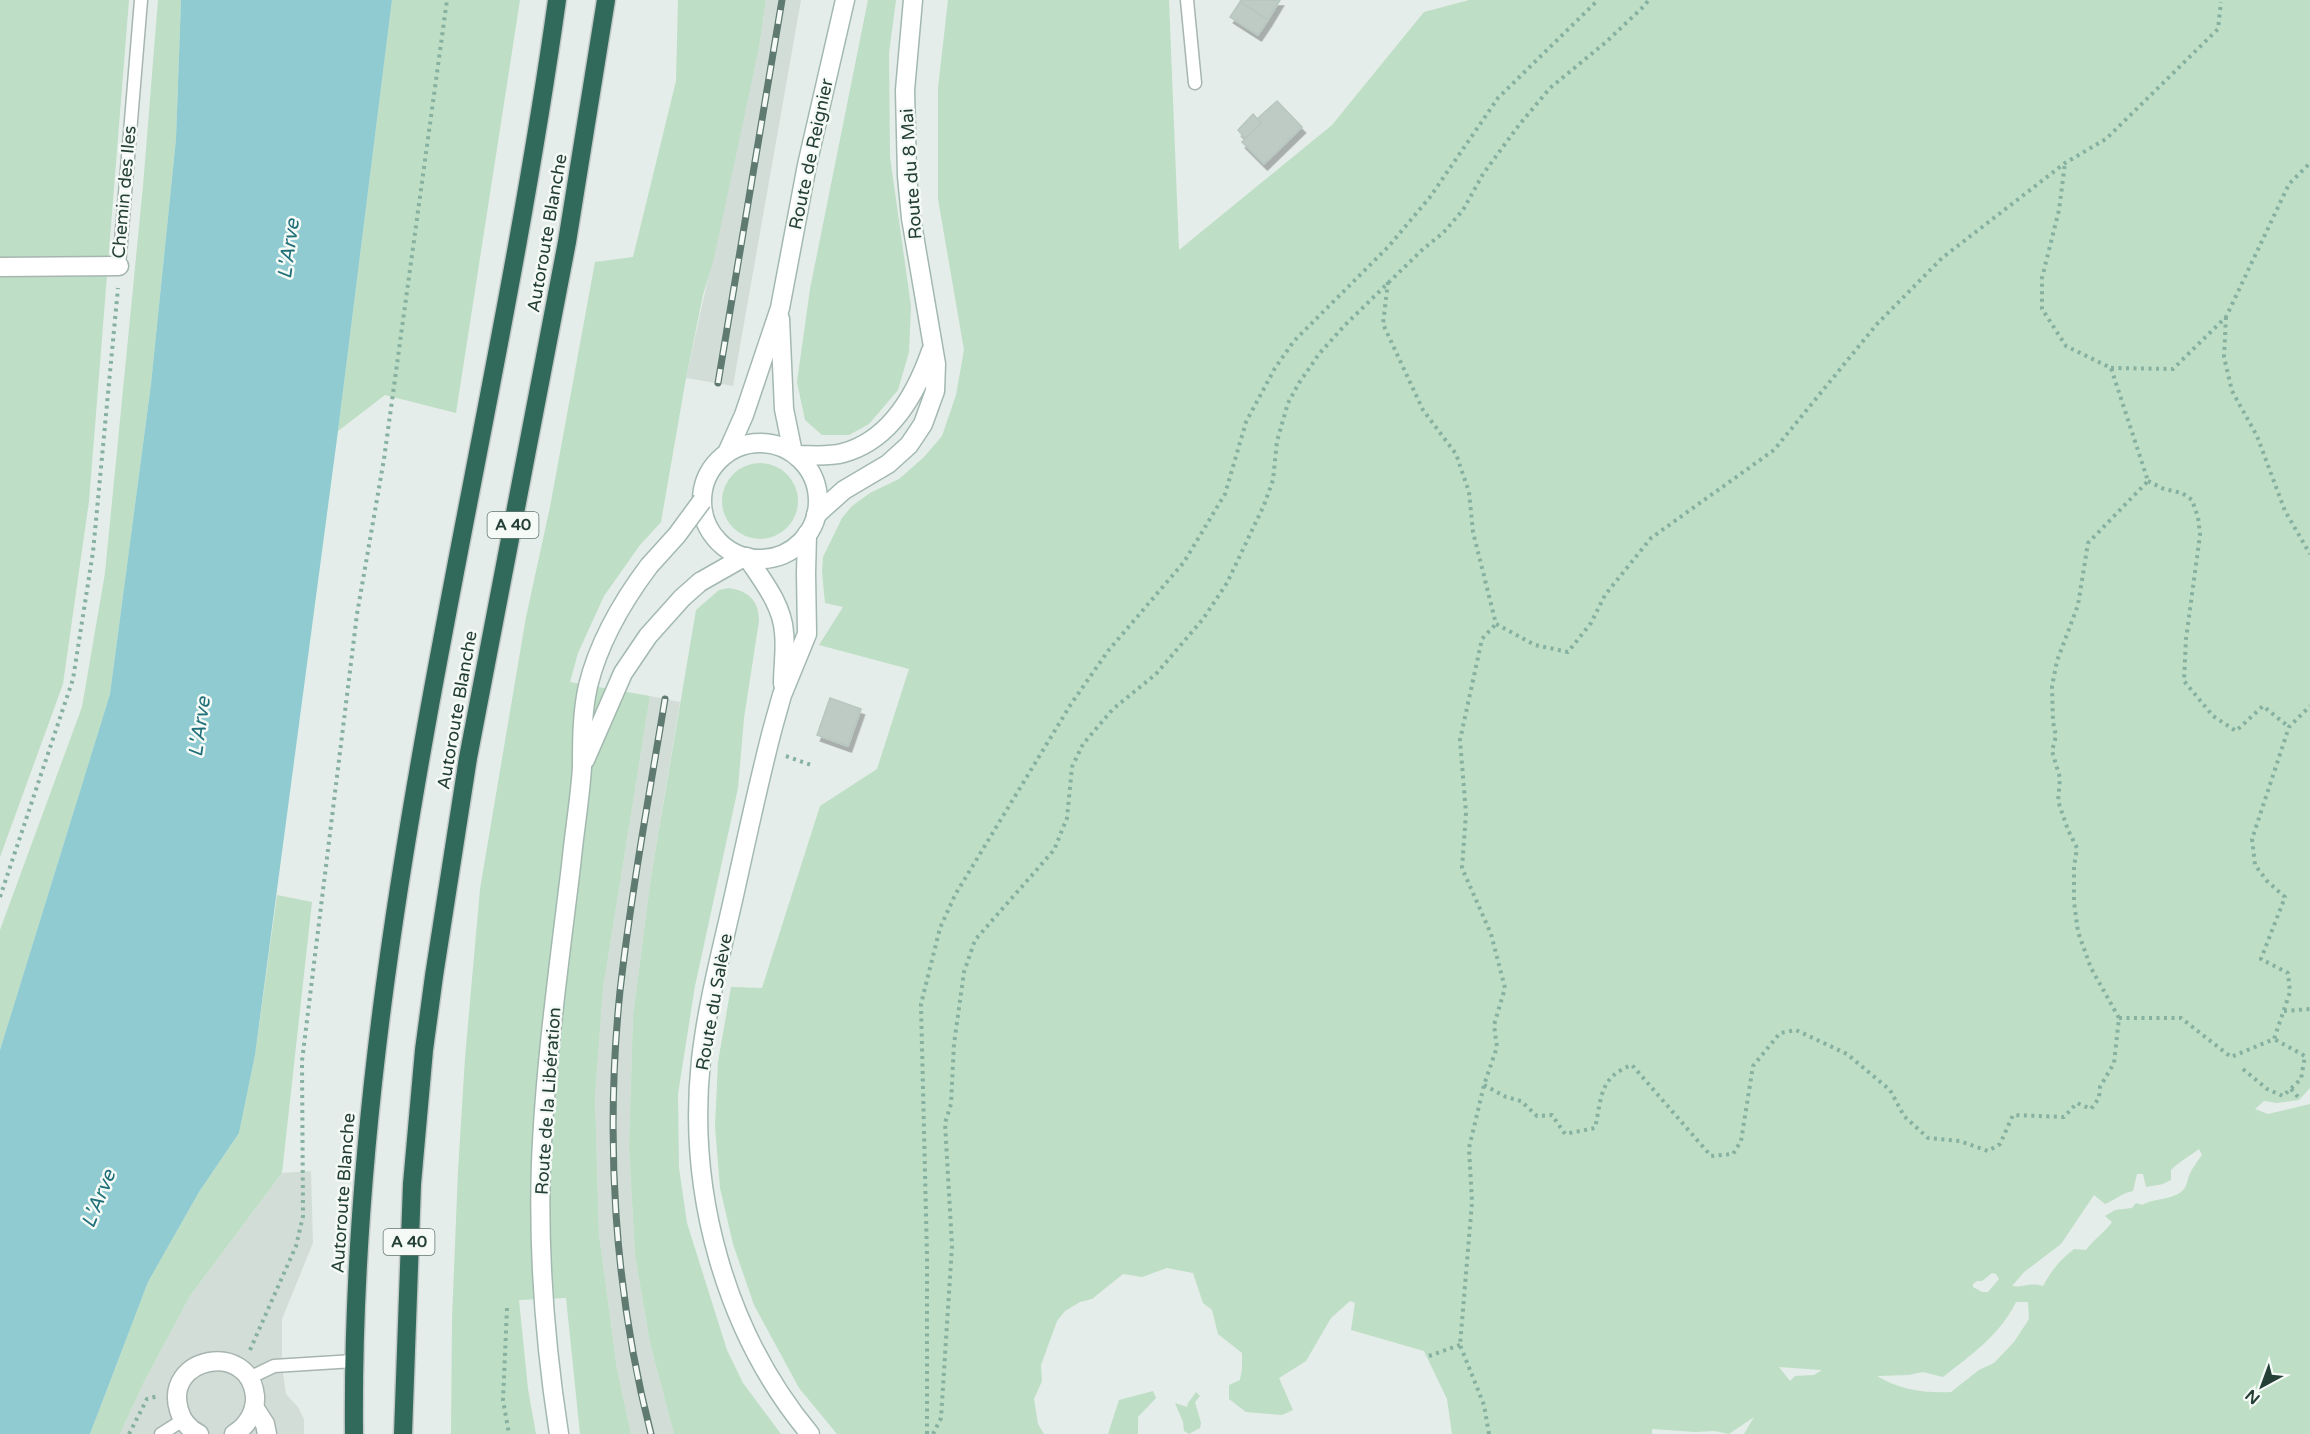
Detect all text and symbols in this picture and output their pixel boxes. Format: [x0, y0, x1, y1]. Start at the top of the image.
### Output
street label: Route de Reignier [784, 76, 838, 232]
street label: Route du 8 Mai [895, 108, 927, 240]
street label: Chemin des Iles [107, 125, 141, 259]
street label: Autoroute Blanche [522, 152, 572, 314]
water label: L'Arve [273, 216, 305, 280]
road number: A 40 [488, 512, 538, 538]
street label: Autoroute Blanche [432, 629, 482, 791]
water label: L'Arve [184, 694, 216, 758]
street label: Route du Salève [691, 932, 737, 1072]
street label: Route de la Libération [530, 1006, 566, 1196]
street label: Autoroute Blanche [326, 1112, 360, 1274]
water label: L'Arve [77, 1165, 122, 1231]
road number: A 40 [384, 1229, 434, 1255]
north arrow [2232, 1356, 2292, 1416]
text: N [2241, 1385, 2264, 1408]

